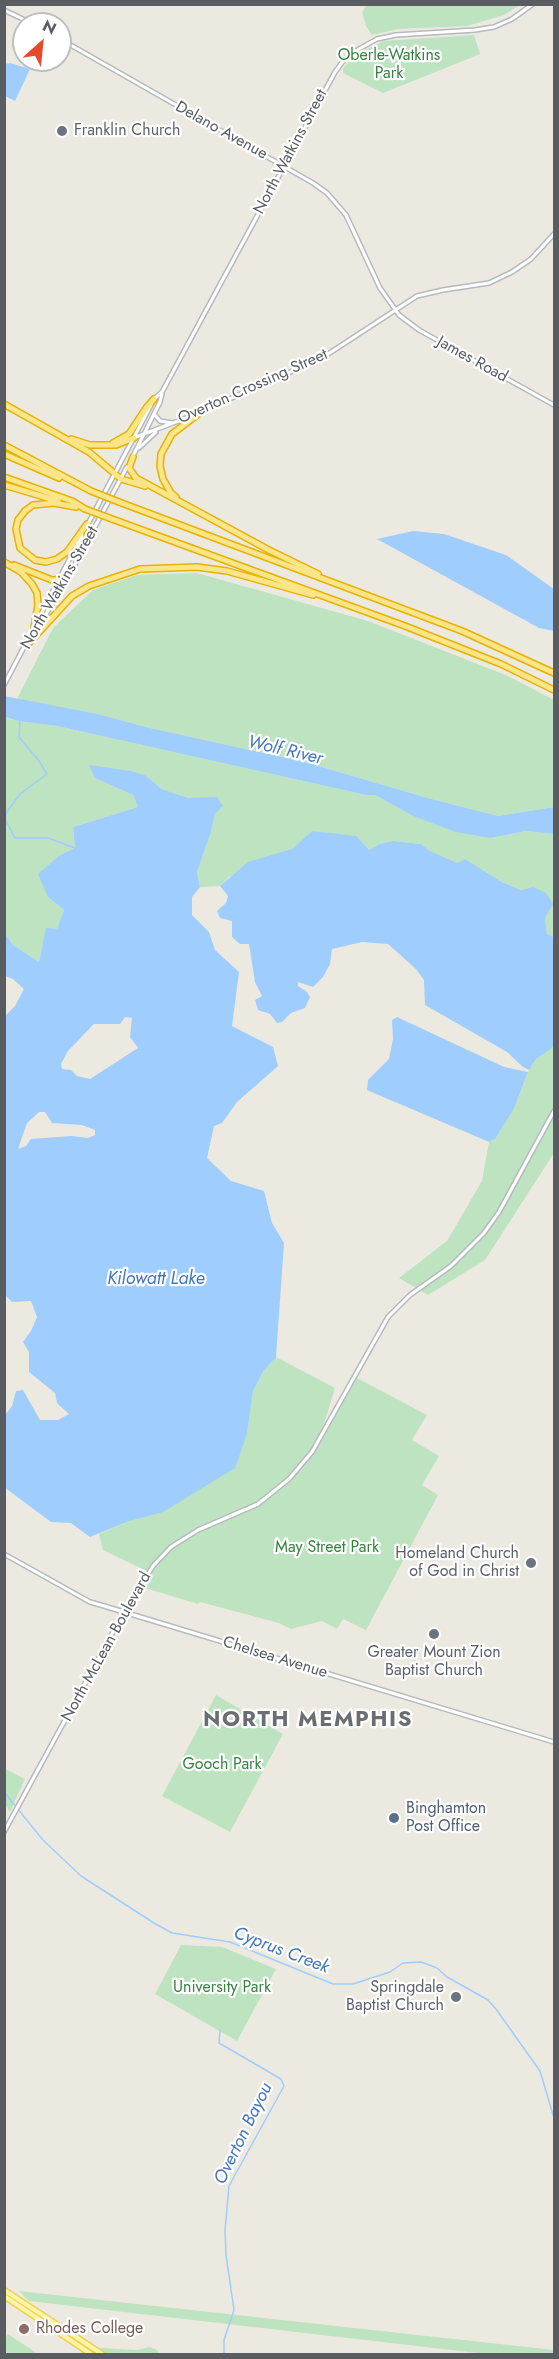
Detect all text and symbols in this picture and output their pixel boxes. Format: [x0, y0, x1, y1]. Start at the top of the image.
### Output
north arrow [12, 12, 72, 72]
text: N [39, 14, 60, 40]
park label: Oberle-Watkins Park [338, 46, 440, 84]
street label: North Watkins Street [250, 86, 332, 218]
street label: Delano Avenue [172, 98, 270, 164]
place label: Franklin Church [74, 121, 180, 141]
marker: Franklin Church [55, 124, 69, 138]
street label: James Road [433, 333, 511, 387]
street label: Overton Crossing Street [175, 345, 331, 429]
street label: North Watkins Street [17, 523, 103, 653]
water label: Wolf River [245, 732, 325, 770]
water label: Kilowatt Lake [107, 1269, 205, 1291]
park label: May Street Park [275, 1538, 379, 1558]
place label: Homeland Church of God in Christ [395, 1544, 519, 1582]
marker: Homeland Church of God in Christ [524, 1556, 538, 1570]
street label: North McLean Boulevard [58, 1569, 156, 1725]
marker: Greater Mount Zion Baptist Church [427, 1627, 441, 1641]
street label: Chelsea Avenue [220, 1633, 330, 1683]
place label: Greater Mount Zion Baptist Church [367, 1643, 501, 1681]
district label: NORTH MEMPHIS [203, 1708, 413, 1734]
park label: Gooch Park [182, 1755, 262, 1775]
place label: Binghamton Post Office [406, 1799, 486, 1837]
marker: Binghamton Post Office [387, 1811, 401, 1825]
water label: Cyprus Creek [230, 1923, 332, 1979]
park label: University Park [173, 1978, 271, 1998]
place label: Springdale Baptist Church [346, 1978, 444, 2016]
marker: Springdale Baptist Church [449, 1990, 463, 2004]
water label: Overton Bayou [210, 2080, 278, 2188]
place label: Rhodes College [36, 2319, 143, 2339]
marker: Rhodes College [17, 2322, 31, 2336]

